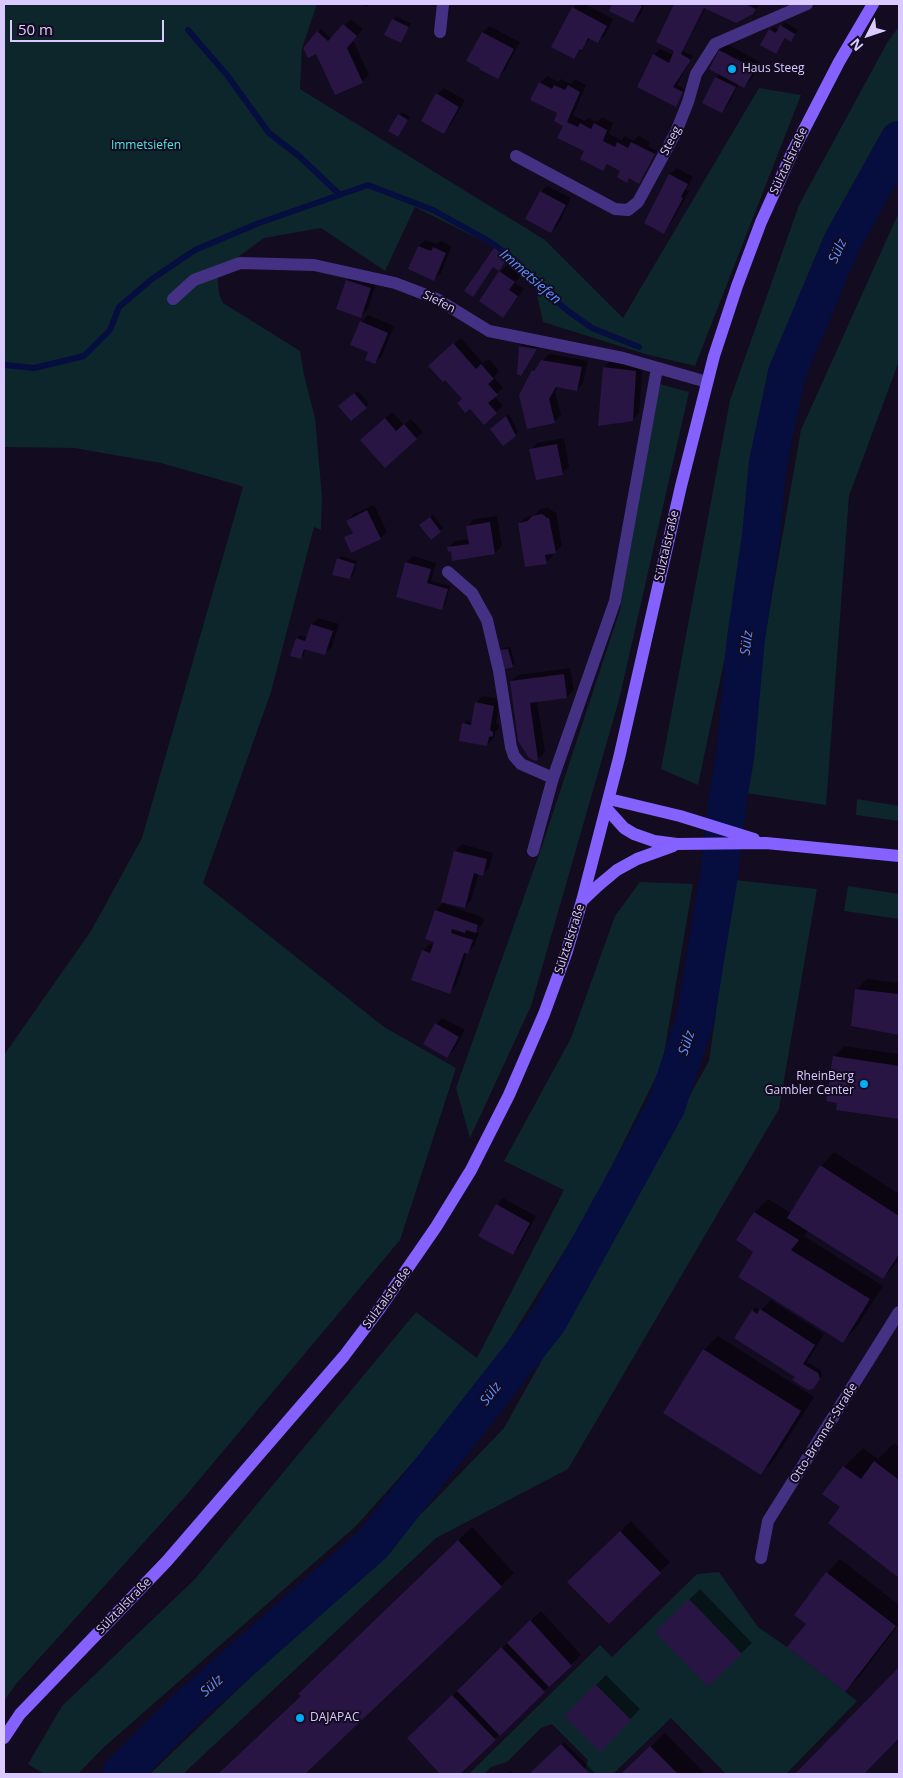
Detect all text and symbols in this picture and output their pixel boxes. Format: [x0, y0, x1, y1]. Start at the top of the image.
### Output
scale bar [12, 10, 166, 42]
north arrow [843, 10, 893, 60]
text: 50 m [18, 19, 53, 39]
text: N [845, 35, 867, 56]
place label: Haus Steeg [742, 62, 805, 76]
marker: Haus Steeg [726, 63, 738, 75]
street label: Steeg [658, 124, 684, 158]
street label: Sülztalstraße [767, 125, 811, 197]
park label: Immetsiefen [111, 139, 181, 153]
water label: Sülz [825, 236, 851, 266]
water label: Immetsiefen [496, 246, 564, 308]
street label: Siefen [420, 288, 458, 316]
street label: Sülztalstraße [652, 509, 682, 583]
water label: Sülz [737, 630, 757, 656]
street label: Sülztalstraße [552, 902, 588, 976]
water label: Sülz [675, 1029, 699, 1057]
place label: RheinBerg Gambler Center [765, 1070, 854, 1098]
marker: RheinBerg Gambler Center [858, 1078, 870, 1090]
street label: Sülztalstraße [360, 1265, 414, 1331]
water label: Sülz [477, 1379, 505, 1409]
street label: Otto-Brenner-Straße [787, 1380, 861, 1486]
street label: Sülztalstraße [94, 1575, 154, 1637]
water label: Sülz [197, 1672, 227, 1700]
place label: DAJAPAC [310, 1711, 359, 1725]
marker: DAJAPAC [294, 1712, 306, 1724]

